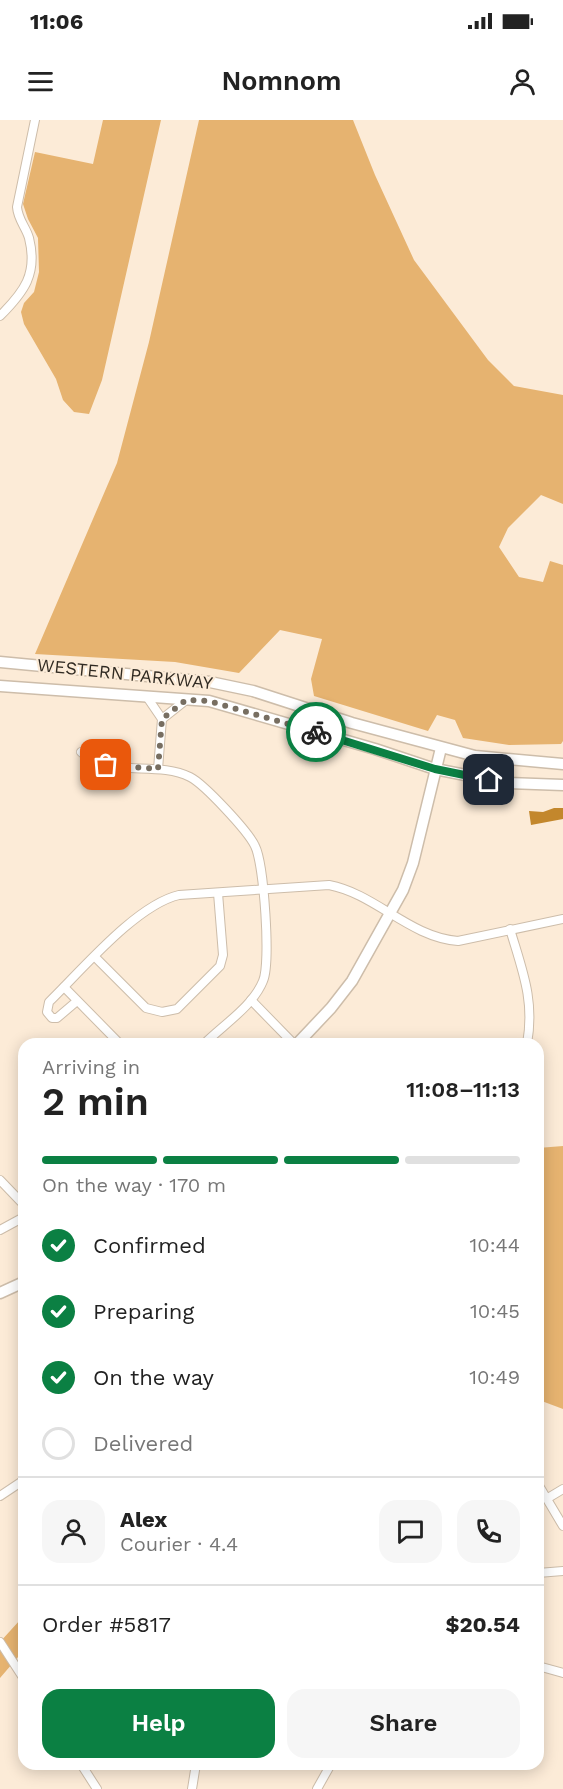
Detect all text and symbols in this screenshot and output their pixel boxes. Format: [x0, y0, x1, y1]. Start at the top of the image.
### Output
text: 11:06 [30, 9, 83, 34]
icon: menu [24, 65, 57, 98]
text: Nomnom [222, 65, 341, 97]
icon: person [506, 65, 539, 98]
street label: WESTERN PARKWAY [36, 654, 215, 693]
courier [286, 702, 346, 762]
icon: bike [300, 716, 333, 749]
pin [80, 739, 131, 790]
icon: bag [89, 748, 122, 781]
pin [463, 754, 514, 805]
icon: home [472, 763, 505, 796]
text: Arriving in [42, 1055, 140, 1079]
text: 11:08–11:13 [406, 1077, 520, 1102]
text: 2 min [42, 1079, 149, 1124]
text: On the way · 170 m [42, 1173, 226, 1197]
icon: check [42, 1229, 75, 1262]
text: Confirmed [93, 1233, 206, 1258]
text: 10:44 [469, 1233, 520, 1257]
icon: check [42, 1295, 75, 1328]
text: Preparing [93, 1299, 194, 1324]
text: 10:45 [470, 1299, 520, 1323]
icon: check [42, 1361, 75, 1394]
text: On the way [93, 1365, 214, 1390]
text: 10:49 [469, 1365, 520, 1389]
text: Delivered [93, 1431, 193, 1456]
button: person [42, 1500, 105, 1563]
button: chat [379, 1500, 442, 1563]
button: phone [457, 1500, 520, 1563]
text: Alex [120, 1507, 167, 1532]
text: Courier · 4.4 [120, 1532, 238, 1556]
text: Order #5817 [42, 1612, 171, 1637]
text: $20.54 [445, 1612, 520, 1637]
button: Help [42, 1689, 275, 1758]
button: Share [287, 1689, 520, 1758]

